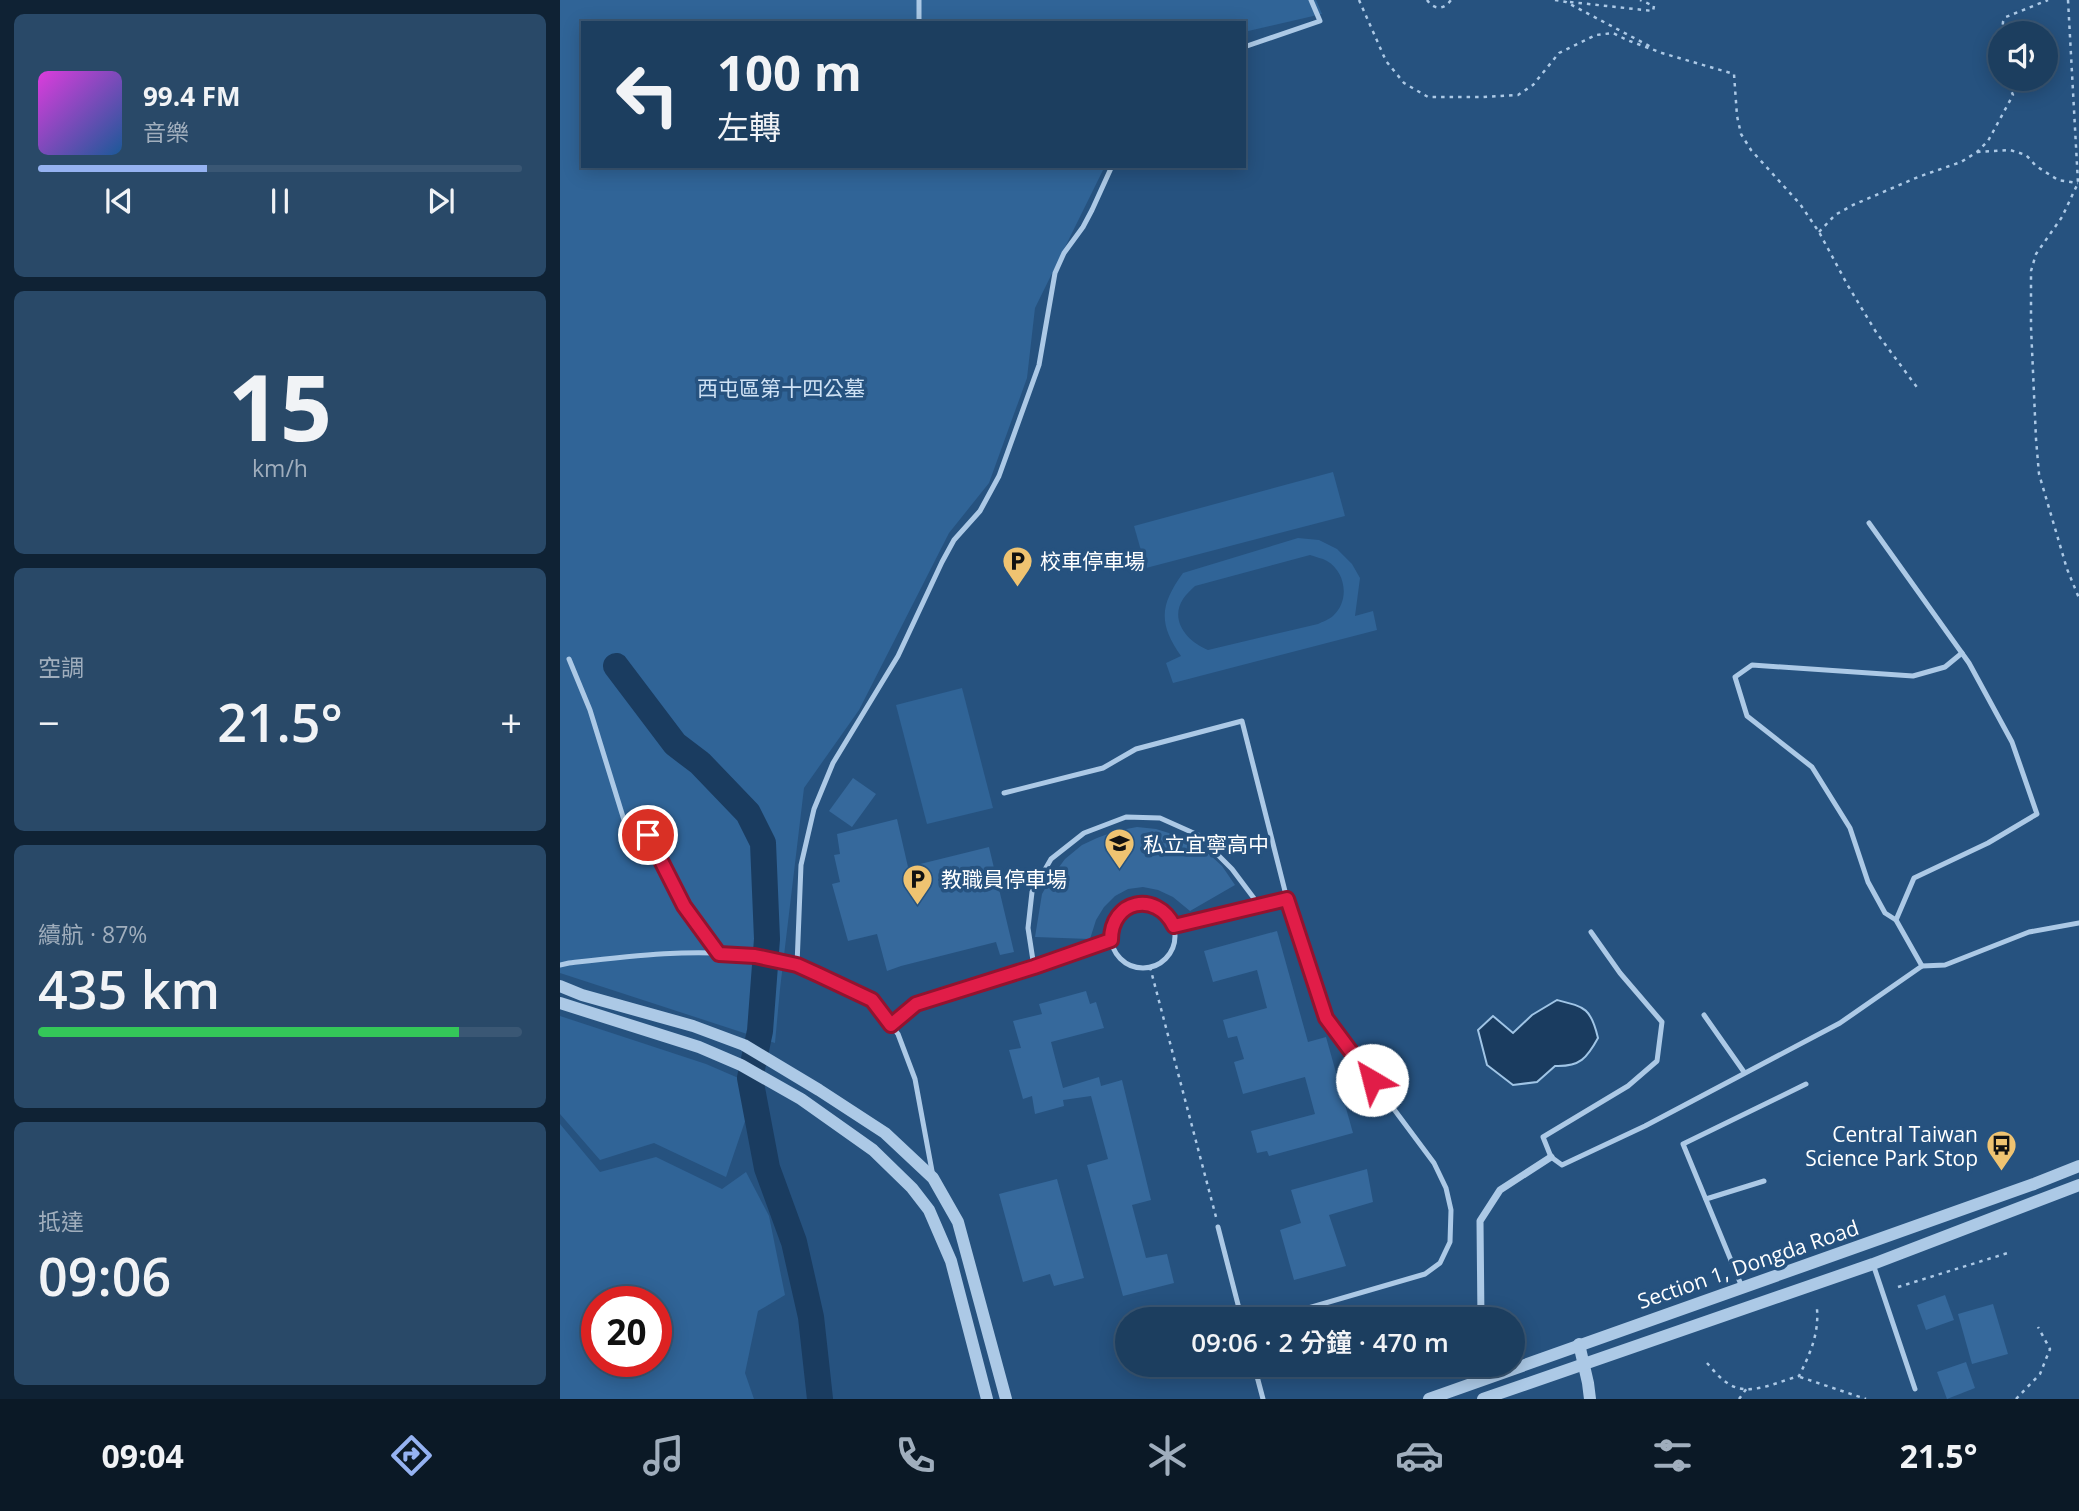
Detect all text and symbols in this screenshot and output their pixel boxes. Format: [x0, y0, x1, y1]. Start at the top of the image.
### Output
map controls [1988, 21, 2058, 91]
button: sound [1988, 21, 2058, 91]
text: 100 m [717, 39, 862, 105]
icon: left [602, 49, 693, 140]
text: 99.4 FM [143, 78, 241, 114]
text: 左轉 [717, 105, 781, 148]
text: 音樂 [143, 116, 189, 148]
icon: previous [100, 182, 138, 220]
icon: pause [261, 182, 299, 220]
icon: next [422, 182, 460, 220]
text: 15 [228, 344, 332, 468]
park label: 西屯區第十四公墓 [697, 374, 865, 402]
text: km/h [252, 452, 308, 484]
parking icon: 校車停車場 [1000, 544, 1034, 588]
place label: 校車停車場 [1040, 547, 1145, 575]
text: 空調 [38, 651, 84, 683]
text: 21.5° [217, 686, 343, 757]
text: − [38, 696, 60, 748]
text: + [500, 696, 522, 748]
pin [618, 805, 678, 865]
icon: arrive [629, 816, 667, 854]
school or university icon: 私立宜寧高中 [1103, 827, 1137, 871]
place label: 私立宜寧高中 [1143, 830, 1269, 858]
parking icon: 教職員停車場 [901, 862, 935, 906]
place label: 教職員停車場 [941, 865, 1067, 893]
text: 續航 · 87% [38, 918, 147, 950]
text: 435 km [38, 953, 220, 1024]
position arrow [1335, 1043, 1409, 1117]
place label: Central Taiwan Science Park Stop [1805, 1120, 1978, 1172]
bus stop icon: Central Taiwan Science Park Stop [1984, 1129, 2018, 1173]
text: 抵達 [38, 1205, 84, 1237]
street label: Section 1, Dongda Road [1634, 1213, 1862, 1315]
text: 09:06 [38, 1240, 171, 1311]
speed limit sign: 20 [581, 1286, 672, 1377]
text: 09:06 · 2 分鐘 · 470 m [1191, 1324, 1449, 1360]
icon: directions [387, 1431, 436, 1480]
icon: music [639, 1431, 688, 1480]
icon: phone [891, 1431, 940, 1480]
icon: climate [1143, 1431, 1192, 1480]
icon: car [1395, 1431, 1444, 1480]
icon: filters [1648, 1431, 1697, 1480]
text: 09:04 [102, 1434, 184, 1477]
text: 21.5° [1900, 1434, 1977, 1477]

